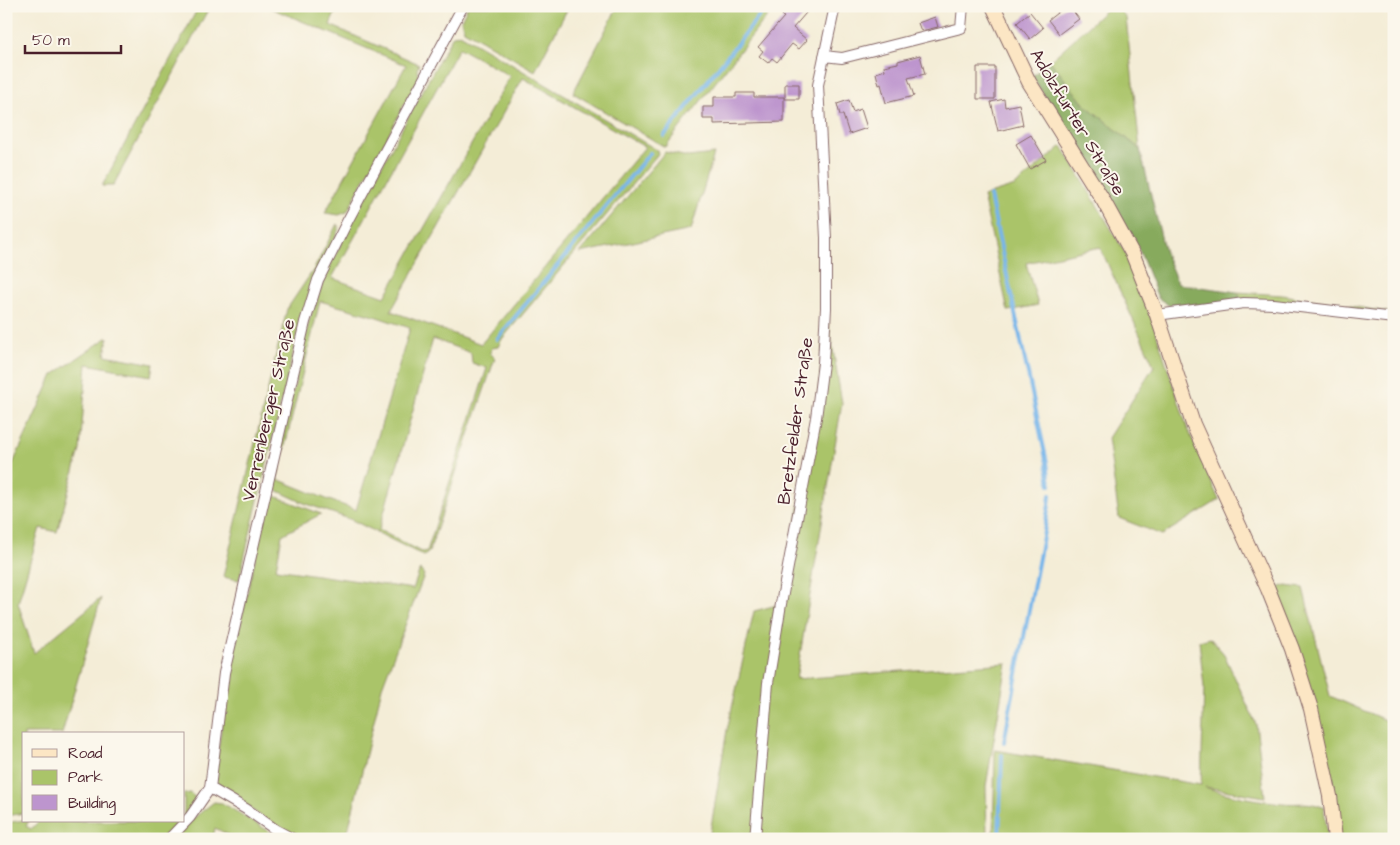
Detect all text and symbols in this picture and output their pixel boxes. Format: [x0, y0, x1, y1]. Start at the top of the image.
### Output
scale bar [25, 22, 121, 54]
text: 50 m [32, 30, 70, 51]
street label: Adolzfurter Straße [1024, 44, 1131, 200]
street label: Verrenberger Straße [235, 316, 303, 504]
street label: Bretzfelder Straße [771, 336, 820, 506]
legend [22, 732, 185, 822]
text: Road [68, 743, 103, 764]
text: Park [68, 767, 103, 788]
text: Building [68, 793, 116, 815]

